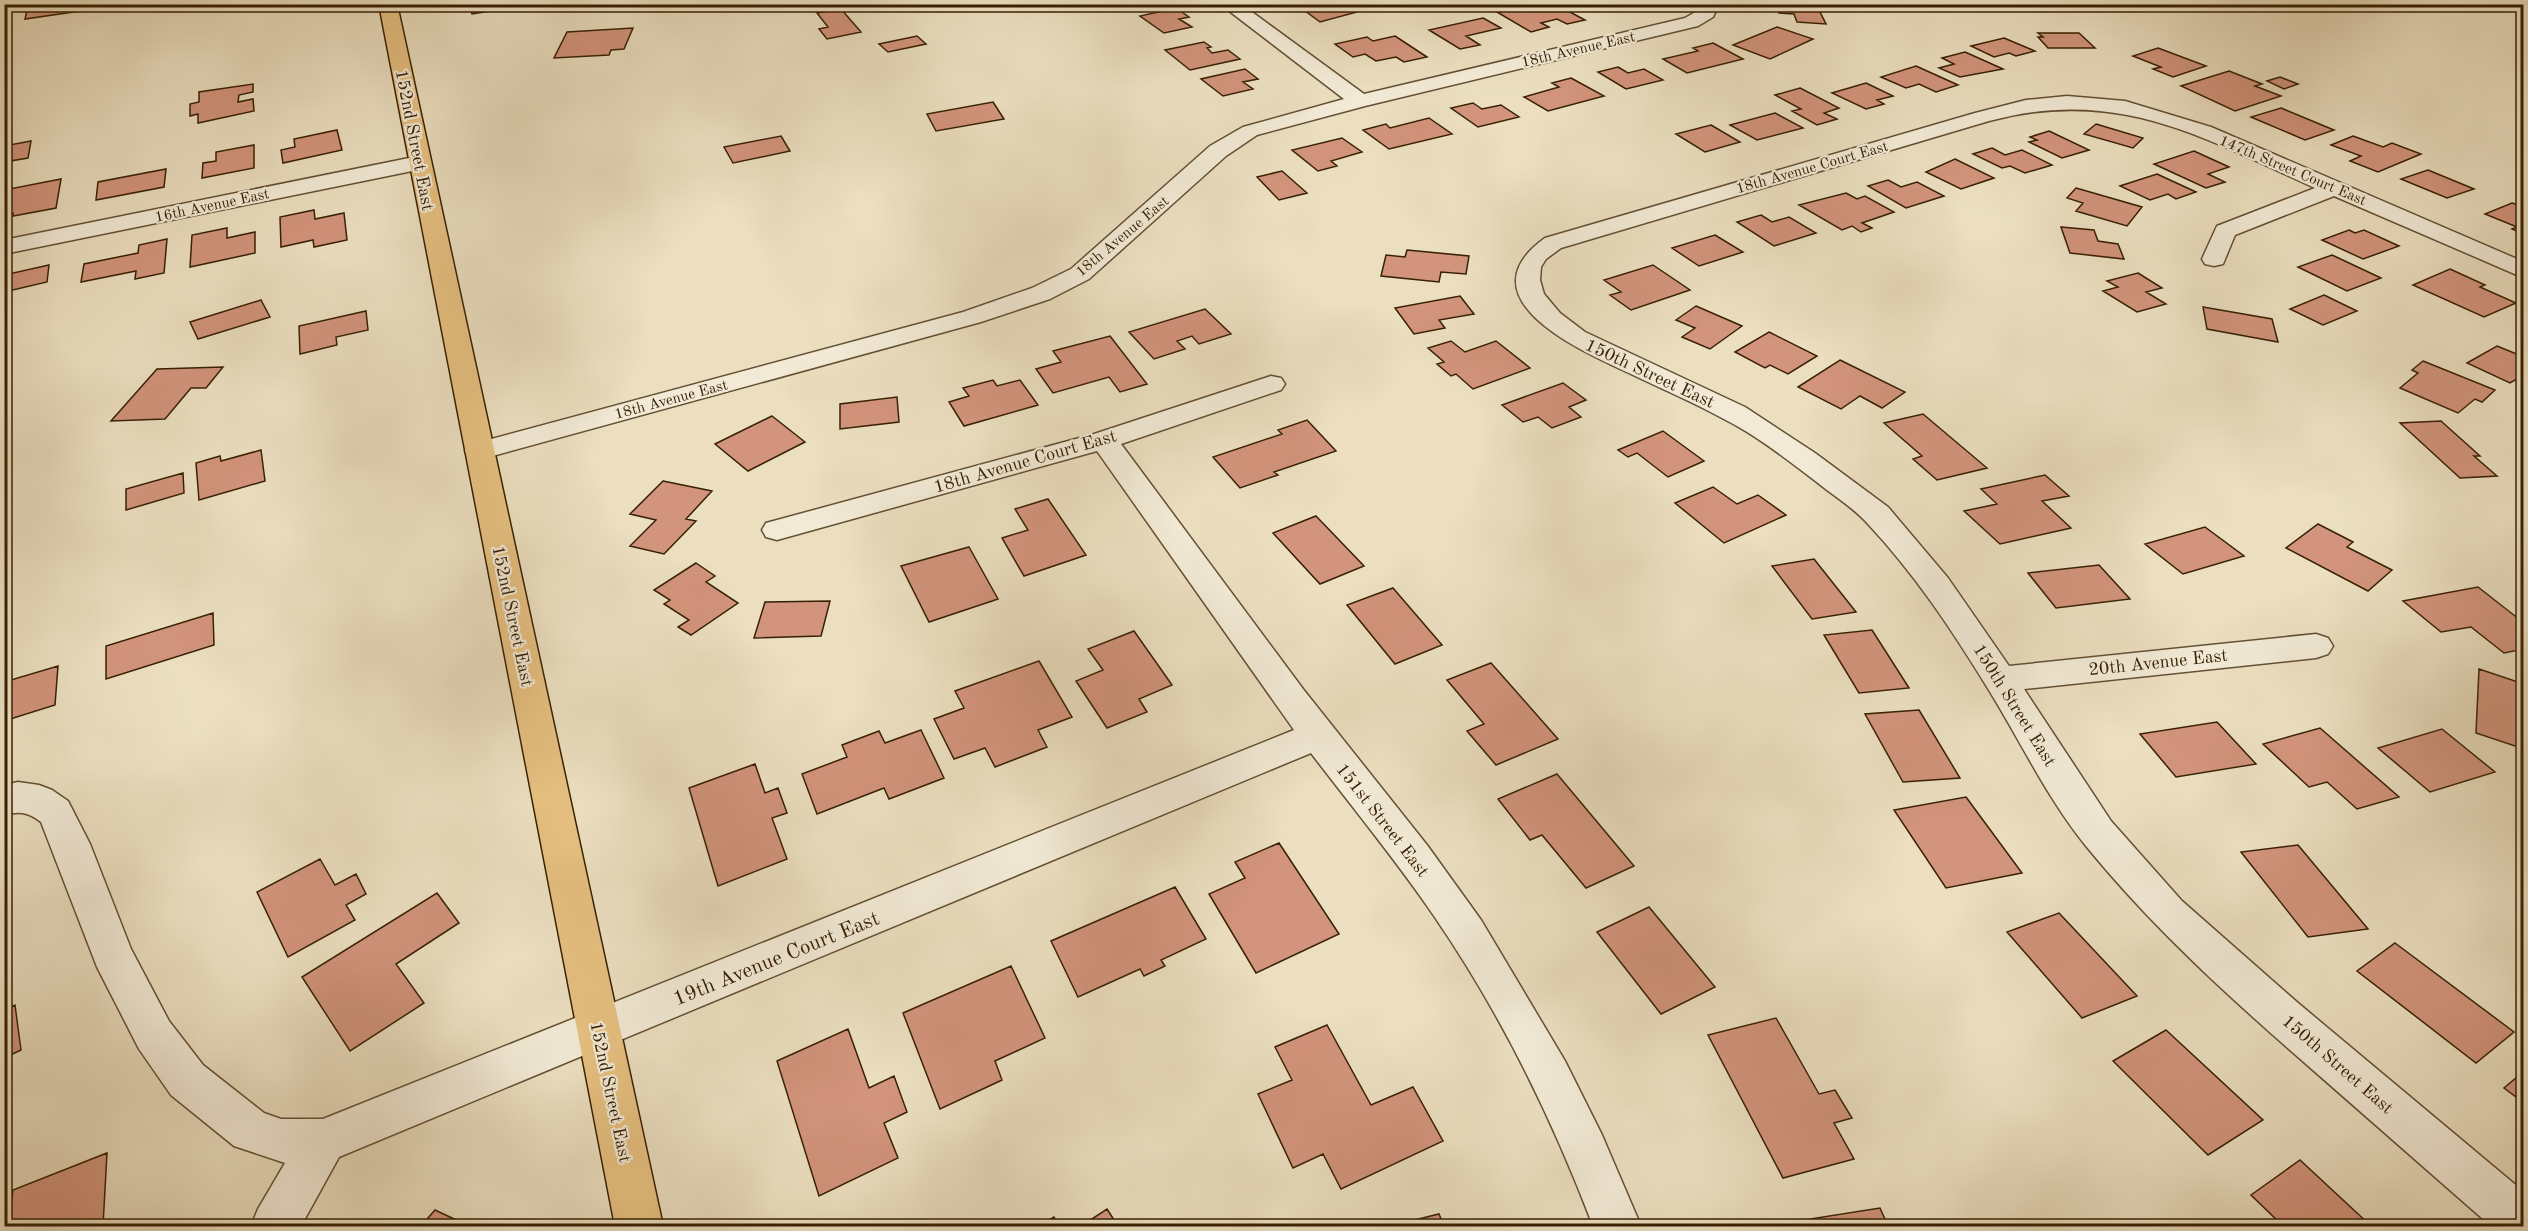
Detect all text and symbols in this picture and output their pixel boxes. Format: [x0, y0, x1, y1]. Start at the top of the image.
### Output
street label: 18th Avenue East [1520, 30, 1637, 71]
street label: 152nd Street East [391, 68, 437, 212]
street label: 147th Street Court East [2217, 134, 2368, 209]
street label: 18th Avenue Court East [1735, 140, 1890, 197]
street label: 16th Avenue East [154, 187, 271, 226]
street label: 18th Avenue East [1074, 194, 1172, 280]
street label: 150th Street East [1582, 336, 1717, 412]
street label: 18th Avenue East [613, 378, 730, 423]
street label: 18th Avenue Court East [932, 427, 1119, 497]
street label: 152nd Street East [488, 544, 536, 688]
street label: 150th Street East [1969, 641, 2059, 770]
street label: 20th Avenue East [2088, 647, 2228, 679]
street label: 151st Street East [1332, 760, 1432, 881]
street label: 19th Avenue Court East [670, 908, 883, 1010]
street label: 150th Street East [2278, 1012, 2396, 1118]
street label: 152nd Street East [586, 1020, 634, 1164]

